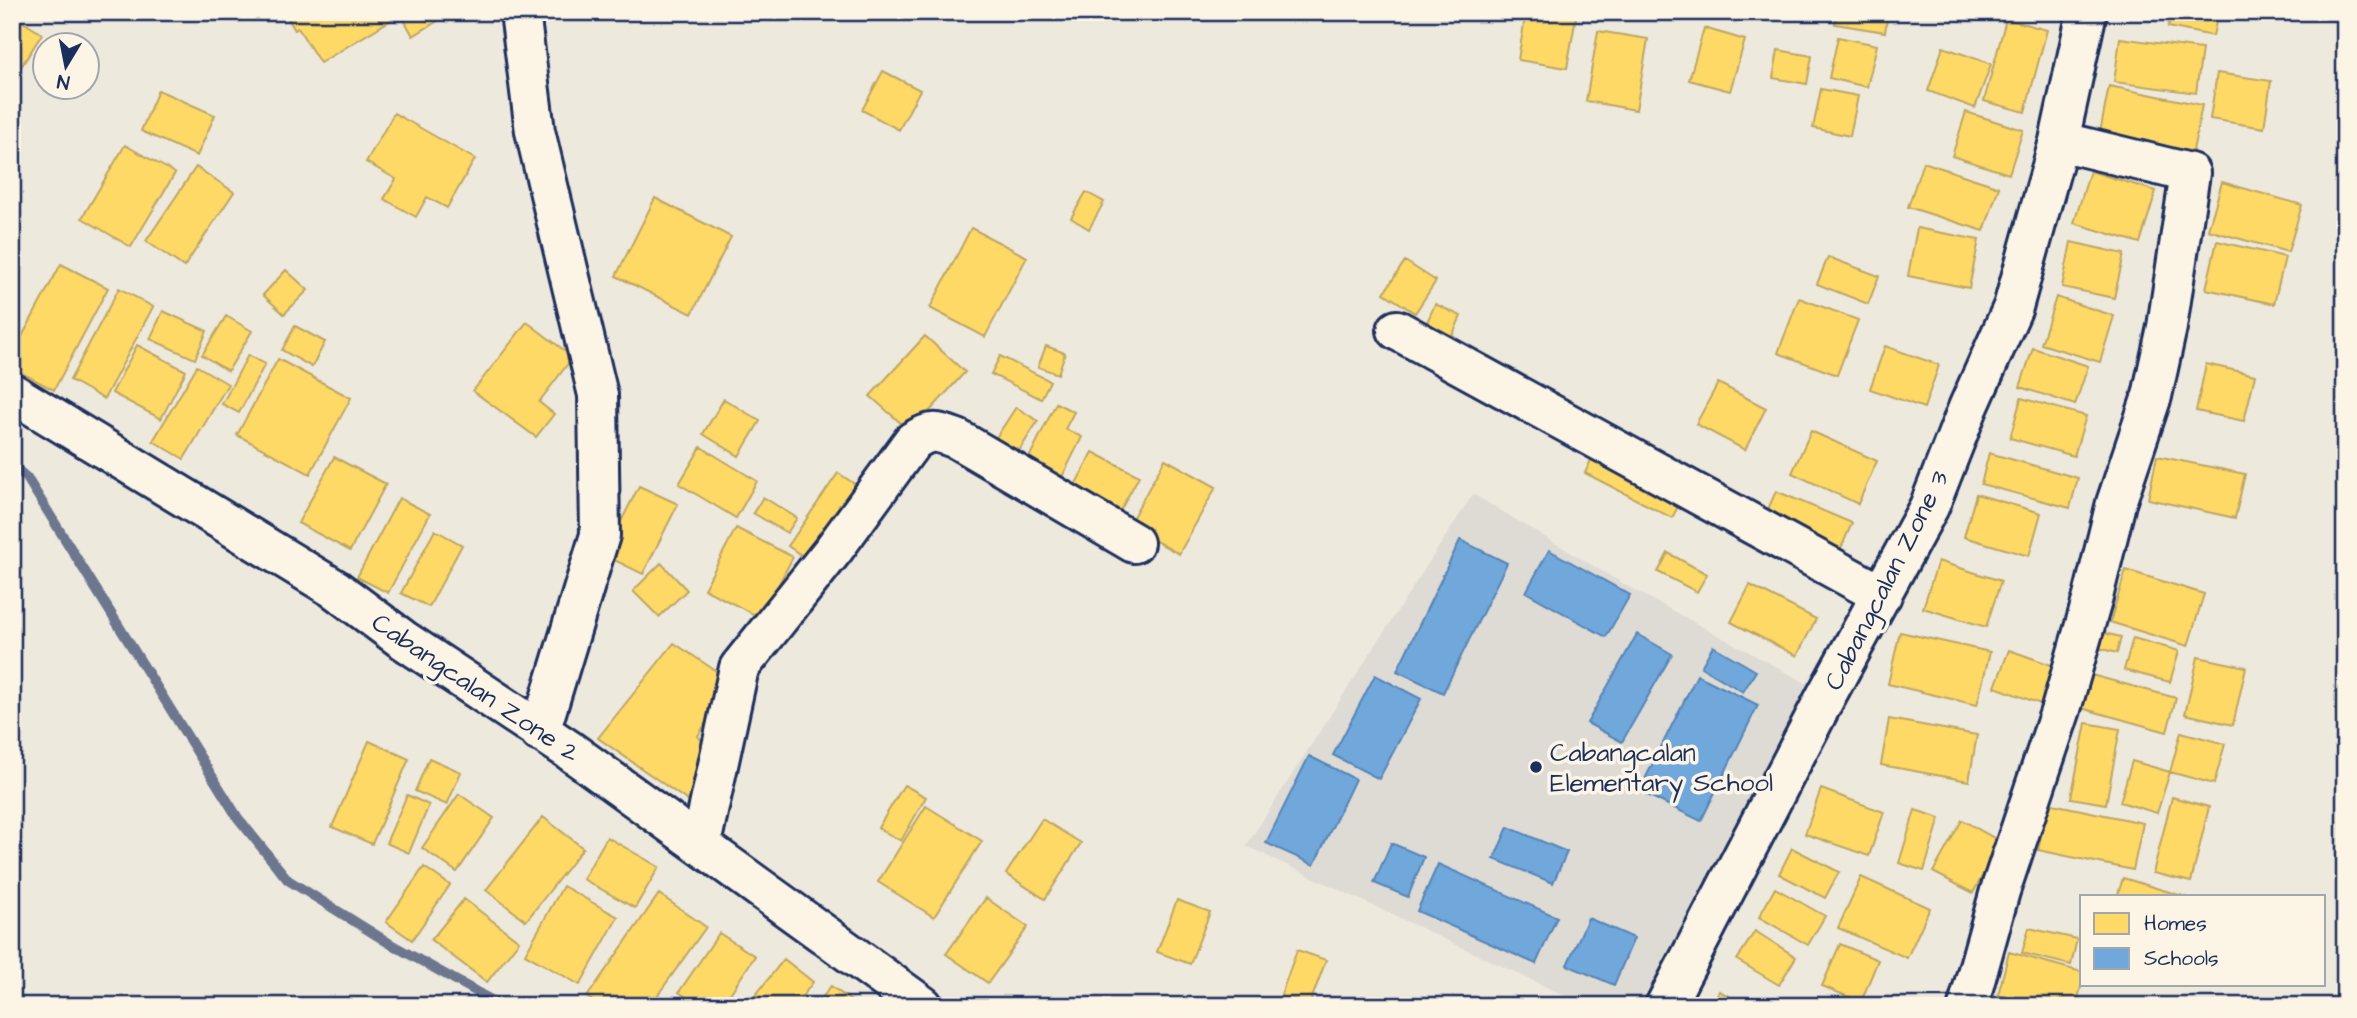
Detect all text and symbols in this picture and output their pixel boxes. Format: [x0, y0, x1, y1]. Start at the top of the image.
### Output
north arrow [32, 32, 102, 102]
text: N [55, 67, 72, 96]
street label: Cabangcalan Zone 3 [1816, 464, 1960, 697]
street label: Cabangcalan Zone 2 [363, 605, 587, 773]
place label: Cabangcalan Elementary School [1550, 735, 1773, 803]
marker: Cabangcalan Elementary School [1528, 759, 1544, 775]
legend [2080, 895, 2326, 986]
text: Homes [2144, 909, 2207, 938]
text: Schools [2144, 944, 2219, 973]

